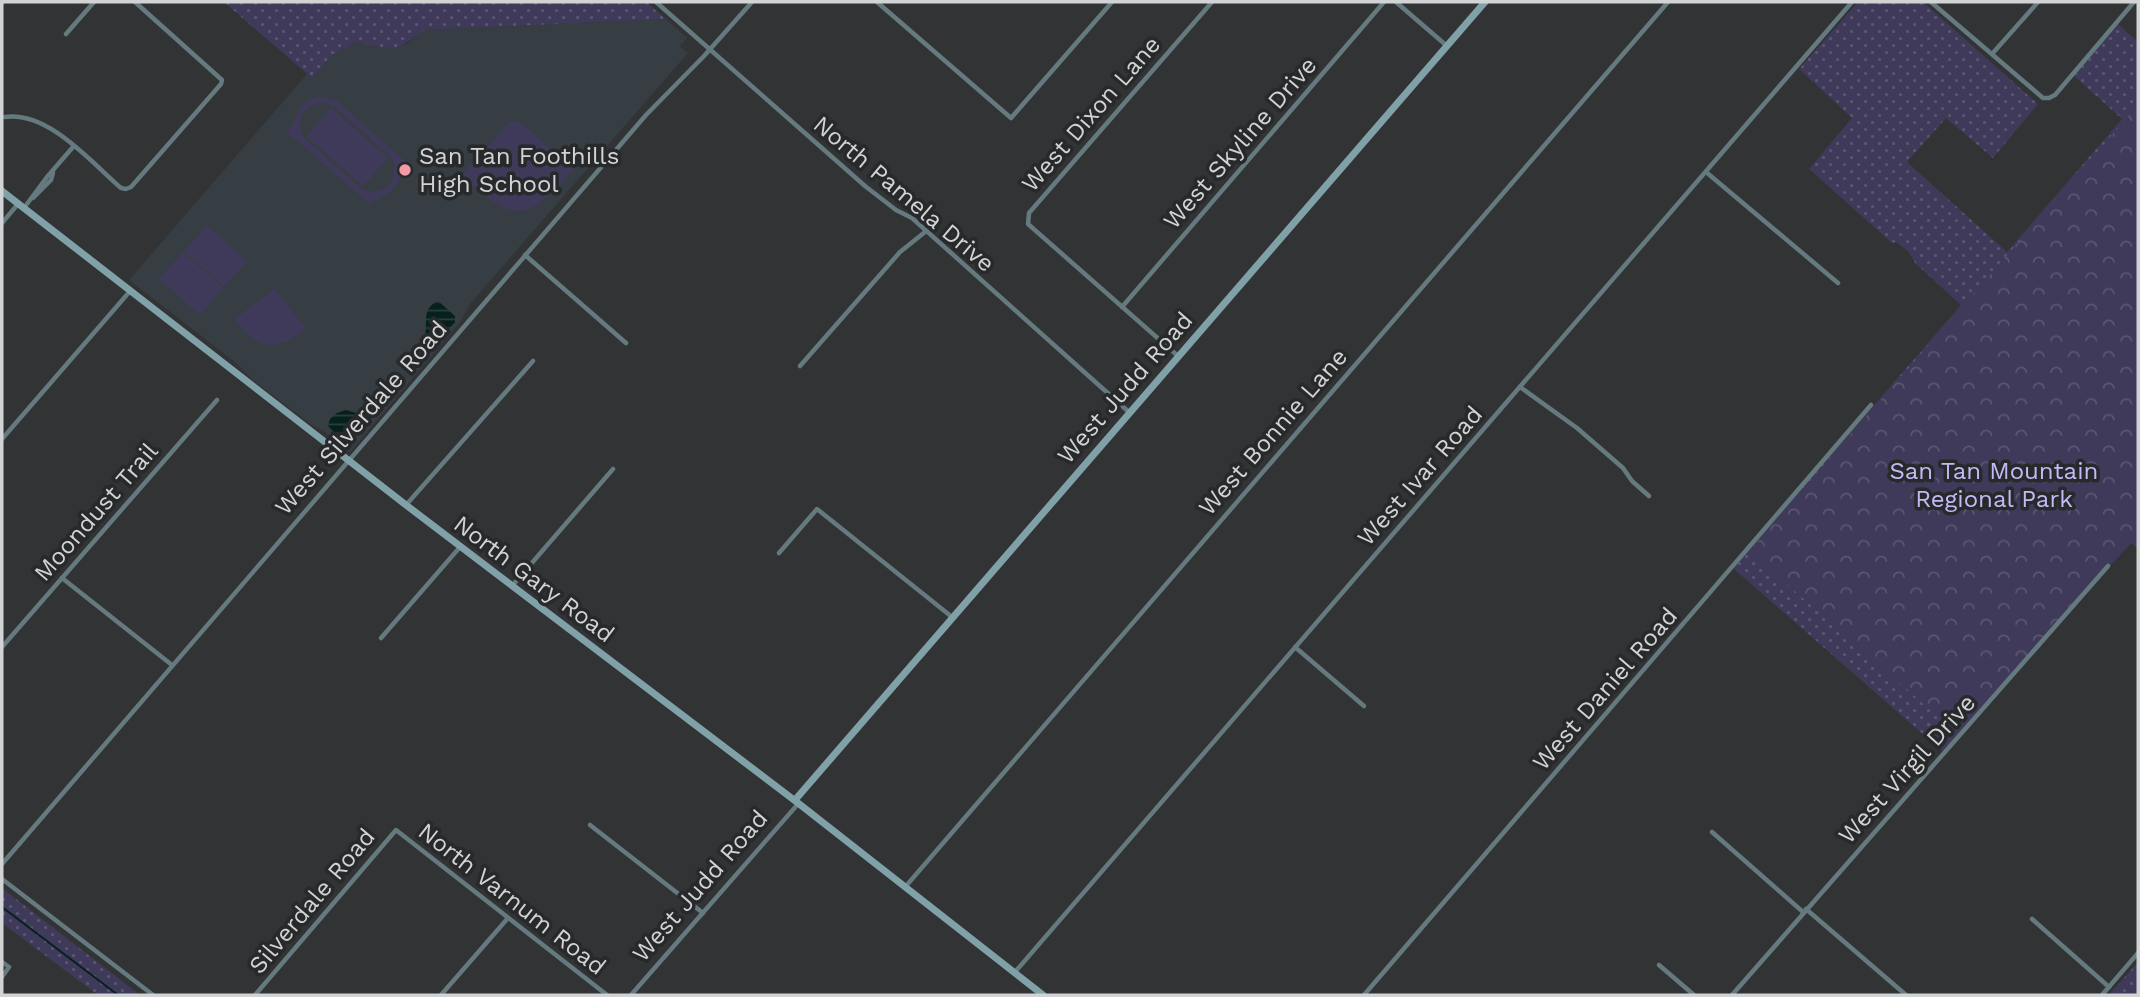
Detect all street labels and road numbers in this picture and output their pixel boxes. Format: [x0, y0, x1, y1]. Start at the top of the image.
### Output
street label: West Dixon Lane [1016, 30, 1166, 198]
street label: West Skyline Drive [1158, 51, 1322, 235]
street label: North Pamela Drive [808, 110, 1000, 278]
street label: West Judd Road [1052, 307, 1198, 469]
street label: West Silverdale Road [269, 315, 453, 521]
street label: West Bonnie Lane [1193, 343, 1353, 521]
street label: West Ivar Road [1352, 400, 1488, 552]
street label: Moondust Trail [28, 437, 164, 587]
street label: North Gary Road [448, 510, 620, 648]
street label: West Daniel Road [1527, 602, 1683, 776]
street label: West Virgil Drive [1833, 689, 1981, 849]
street label: West Judd Road [627, 805, 773, 967]
street label: North Varnum Road [413, 817, 611, 981]
street label: Silverdale Road [243, 823, 381, 979]

